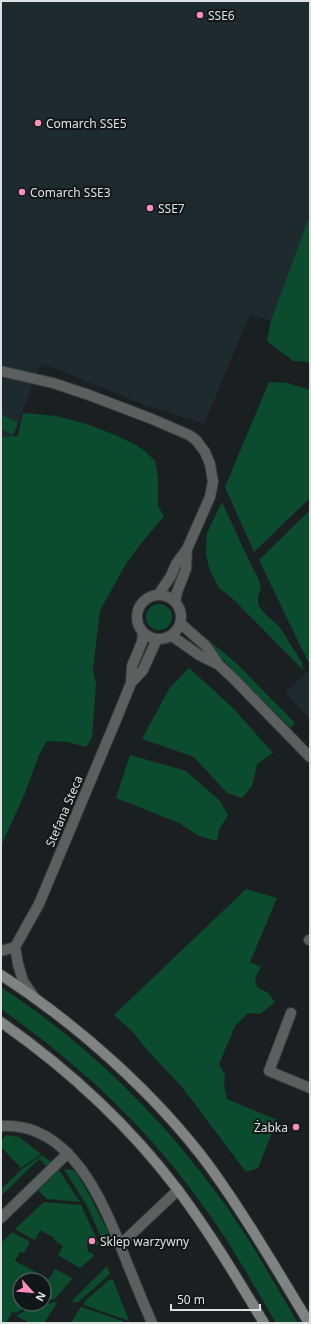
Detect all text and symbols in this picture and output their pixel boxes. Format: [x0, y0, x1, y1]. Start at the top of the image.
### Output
place label: SSE6 [208, 7, 235, 24]
marker: SSE6 [195, 10, 205, 20]
place label: Comarch SSE5 [46, 115, 127, 132]
marker: Comarch SSE5 [33, 118, 43, 128]
place label: Comarch SSE3 [30, 184, 111, 201]
marker: Comarch SSE3 [17, 187, 27, 197]
place label: SSE7 [158, 200, 185, 217]
marker: SSE7 [145, 203, 155, 213]
street label: Stefana Steca [41, 773, 87, 849]
place label: Żabka [254, 1119, 288, 1136]
marker: Żabka [291, 1122, 301, 1132]
place label: Sklep warzywny [100, 1233, 190, 1250]
marker: Sklep warzywny [87, 1236, 97, 1246]
north arrow [12, 1272, 52, 1312]
scale bar [171, 1286, 260, 1312]
text: N [33, 1289, 50, 1304]
text: 50 m [177, 1291, 205, 1308]

